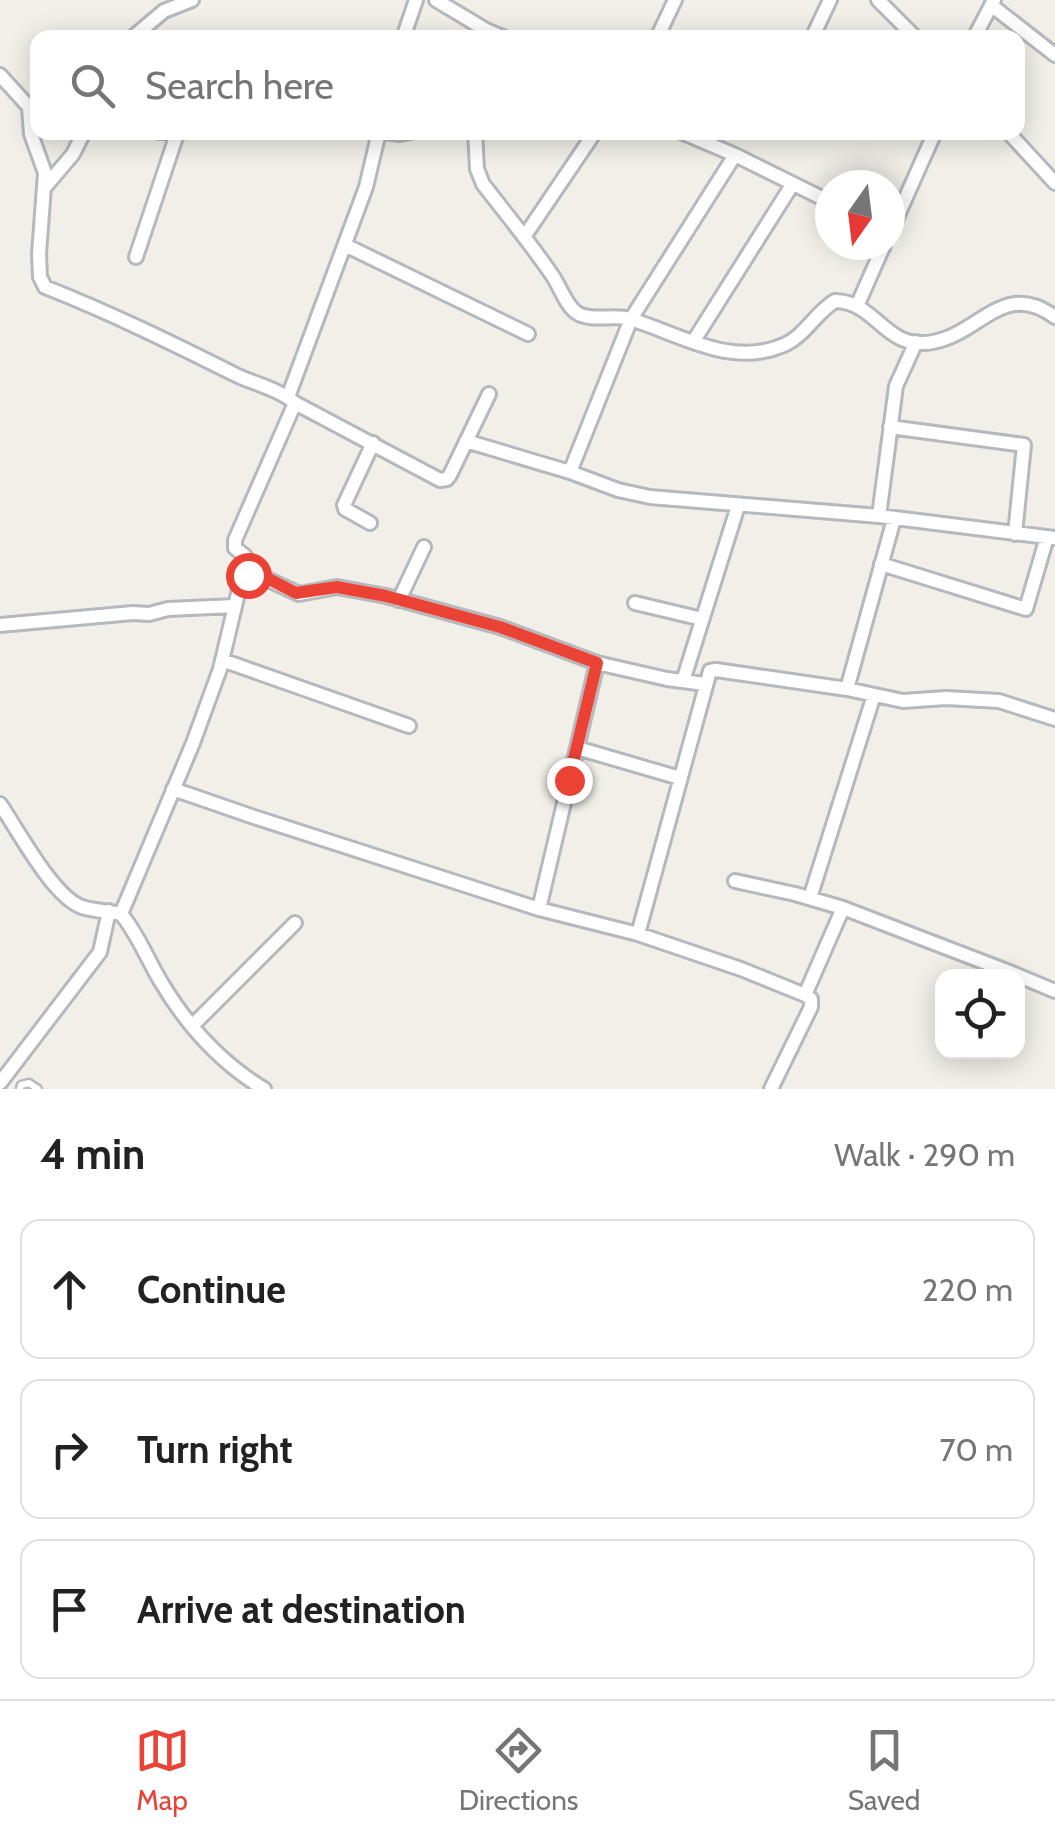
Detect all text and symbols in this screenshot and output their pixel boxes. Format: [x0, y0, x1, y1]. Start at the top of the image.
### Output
search box [30, 30, 1025, 140]
icon: search [65, 58, 120, 113]
text: Search here [145, 62, 334, 109]
north arrow [815, 170, 905, 260]
route start [226, 553, 272, 599]
route end [547, 758, 593, 804]
map controls [935, 969, 1025, 1059]
button: locate [935, 969, 1025, 1059]
text: 4 min [40, 1128, 145, 1180]
text: Walk · 290 m [834, 1135, 1015, 1174]
icon: ahead [42, 1262, 97, 1317]
text: Continue [137, 1266, 286, 1313]
text: 220 m [922, 1270, 1013, 1309]
icon: right [42, 1422, 97, 1477]
text: Turn right [137, 1426, 293, 1473]
text: 70 m [940, 1430, 1013, 1469]
icon: arrive [42, 1582, 97, 1637]
text: Arrive at destination [137, 1586, 466, 1633]
tab: Map [135, 1723, 190, 1817]
tab: Directions [459, 1723, 578, 1817]
tab: Saved [848, 1723, 920, 1817]

